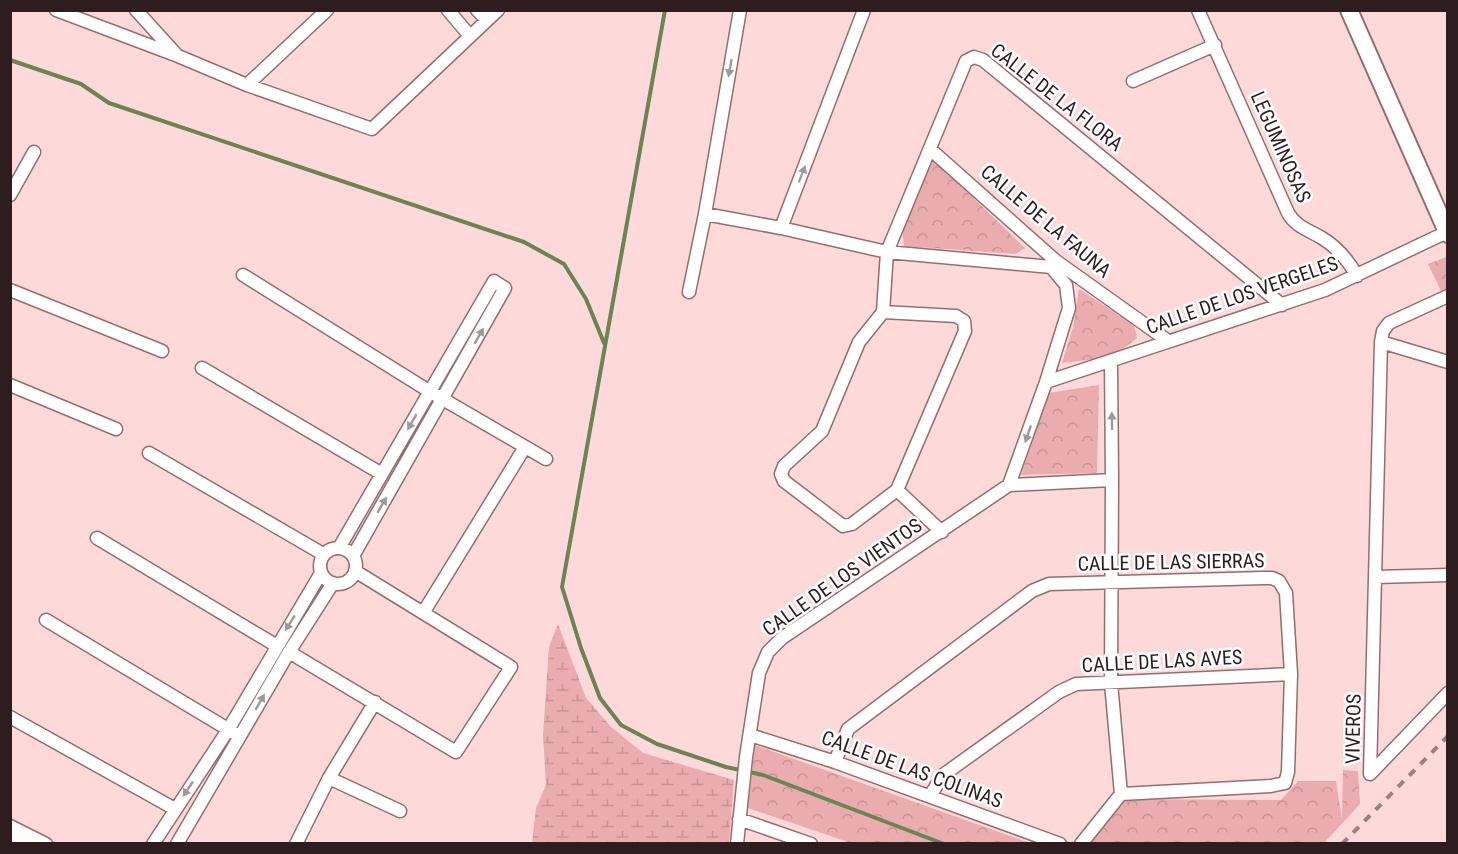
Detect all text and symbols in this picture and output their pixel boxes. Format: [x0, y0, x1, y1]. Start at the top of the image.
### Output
street label: CALLE DE LA FLORA [986, 38, 1128, 156]
one-way arrow [725, 59, 734, 78]
street label: LEGUMINOSAS [1246, 88, 1316, 206]
street label: CALLE DE LA FAUNA [976, 159, 1116, 283]
one-way arrow [797, 164, 807, 182]
street label: CALLE DE LOS VERGELES [1143, 251, 1341, 339]
one-way arrow [473, 328, 484, 344]
one-way arrow [1107, 412, 1116, 431]
one-way arrow [407, 414, 417, 431]
one-way arrow [1022, 425, 1032, 443]
one-way arrow [377, 496, 387, 513]
street label: CALLE DE LOS VIENTOS [758, 513, 926, 641]
street label: CALLE DE LAS SIERRAS [1077, 548, 1265, 576]
one-way arrow [285, 615, 296, 631]
street label: CALLE DE LAS AVES [1081, 645, 1243, 677]
one-way arrow [255, 693, 265, 710]
street label: VIVEROS [1340, 694, 1366, 764]
street label: CALLE DE LAS COLINAS [818, 725, 1006, 813]
one-way arrow [183, 781, 194, 797]

